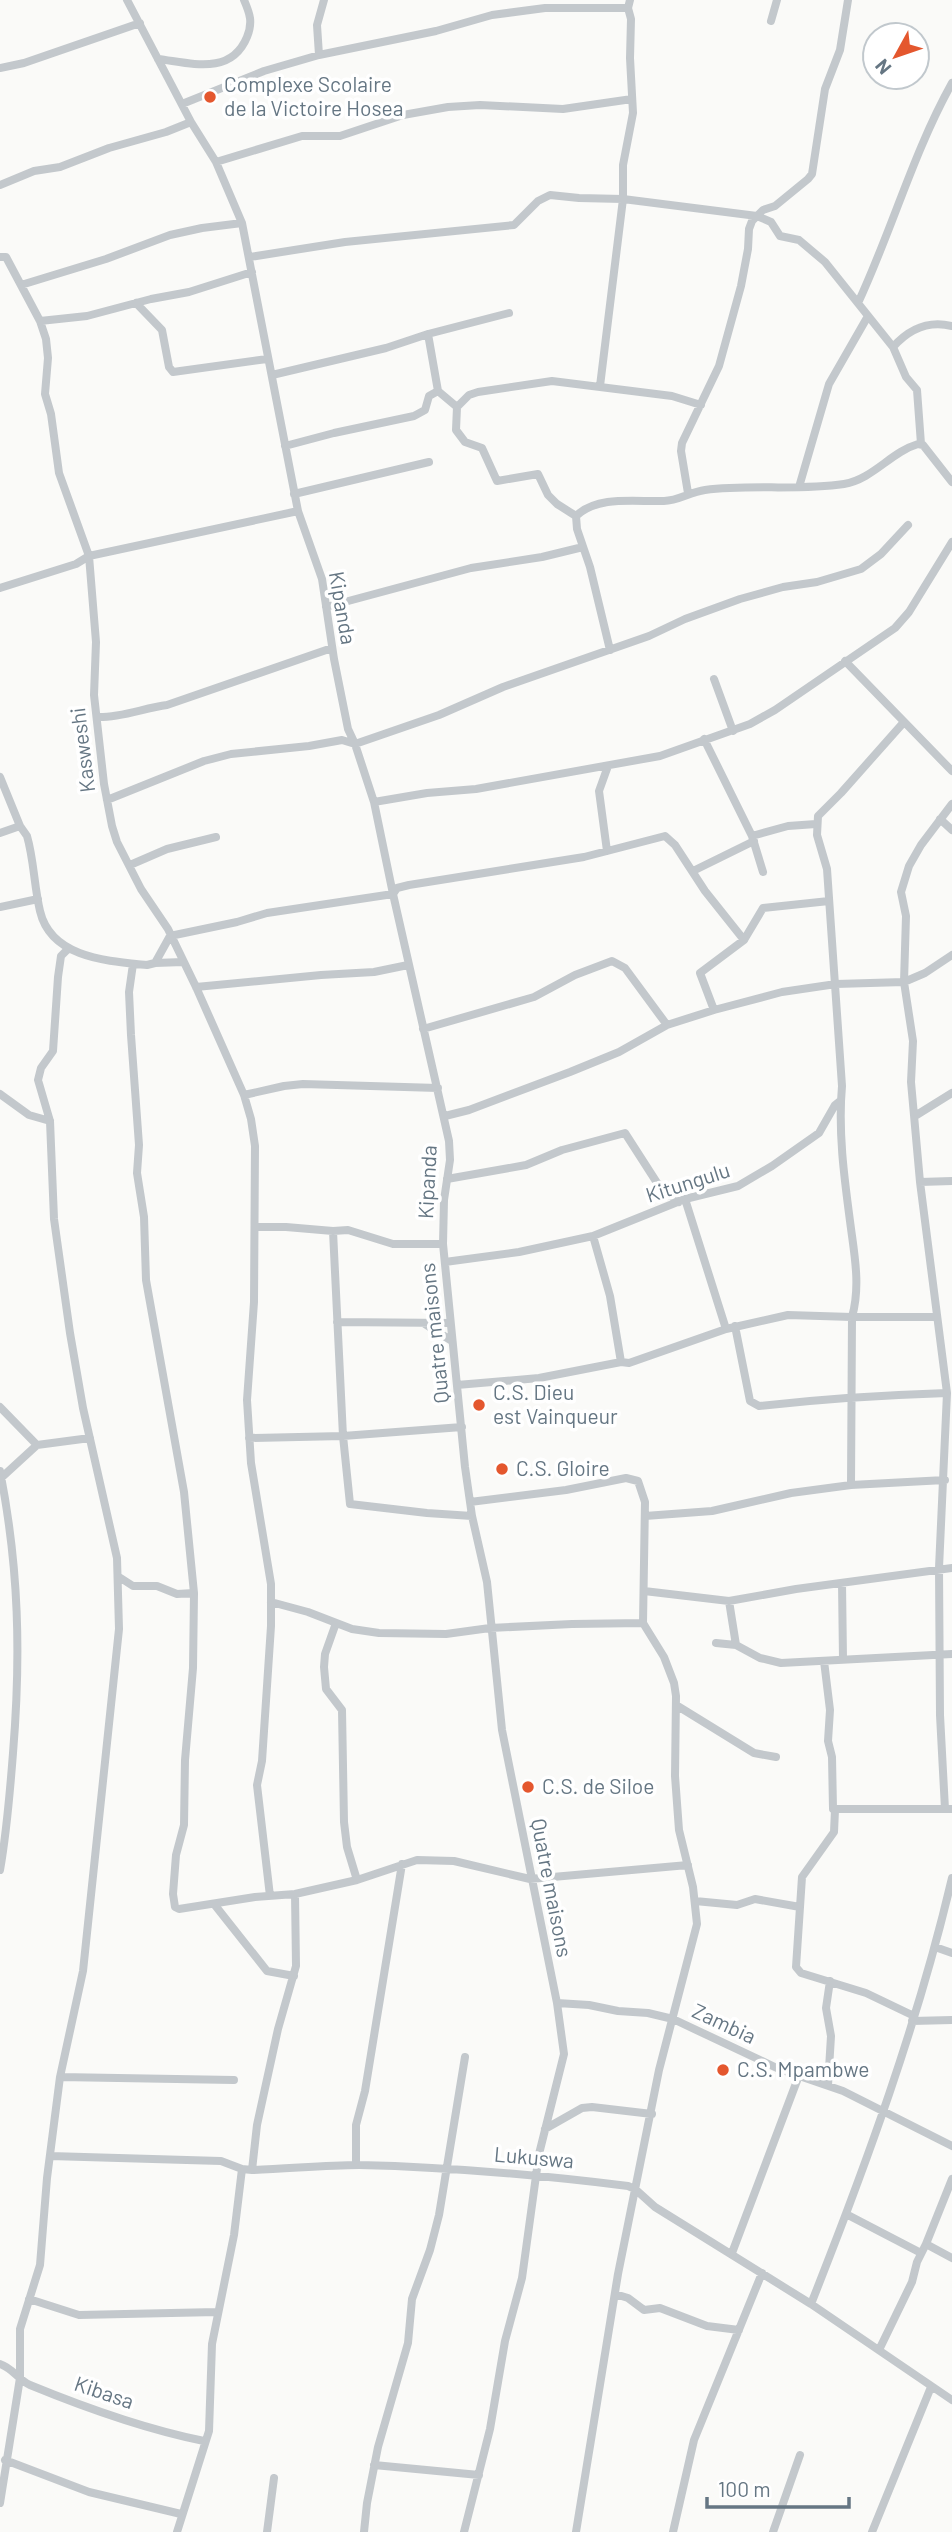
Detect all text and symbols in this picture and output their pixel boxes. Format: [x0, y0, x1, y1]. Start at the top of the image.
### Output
north arrow [861, 21, 931, 91]
text: N [870, 55, 895, 79]
place label: Complexe Scolaire de la Victoire Hosea [224, 71, 403, 120]
marker: Complexe Scolaire de la Victoire Hosea [202, 89, 218, 105]
street label: Kipanda [325, 569, 362, 646]
street label: Kasweshi [64, 706, 99, 794]
street label: Kipanda [412, 1144, 441, 1219]
street label: Kitungulu [642, 1156, 733, 1207]
street label: Quatre maisons [414, 1262, 453, 1405]
place label: C.S. Dieu est Vainqueur [493, 1379, 618, 1428]
marker: C.S. Dieu est Vainqueur [471, 1397, 487, 1413]
place label: C.S. Gloire [516, 1455, 610, 1480]
marker: C.S. Gloire [494, 1461, 510, 1477]
place label: C.S. de Siloe [542, 1773, 654, 1798]
marker: C.S. de Siloe [520, 1779, 536, 1795]
street label: Quatre maisons [527, 1816, 578, 1959]
street label: Zambia [689, 1997, 760, 2048]
place label: C.S. Mpambwe [737, 2056, 869, 2081]
marker: C.S. Mpambwe [715, 2062, 731, 2078]
street label: Lukuswa [493, 2141, 575, 2172]
street label: Kibasa [71, 2370, 137, 2413]
scale bar [707, 2466, 849, 2510]
text: 100 m [718, 2476, 771, 2501]

